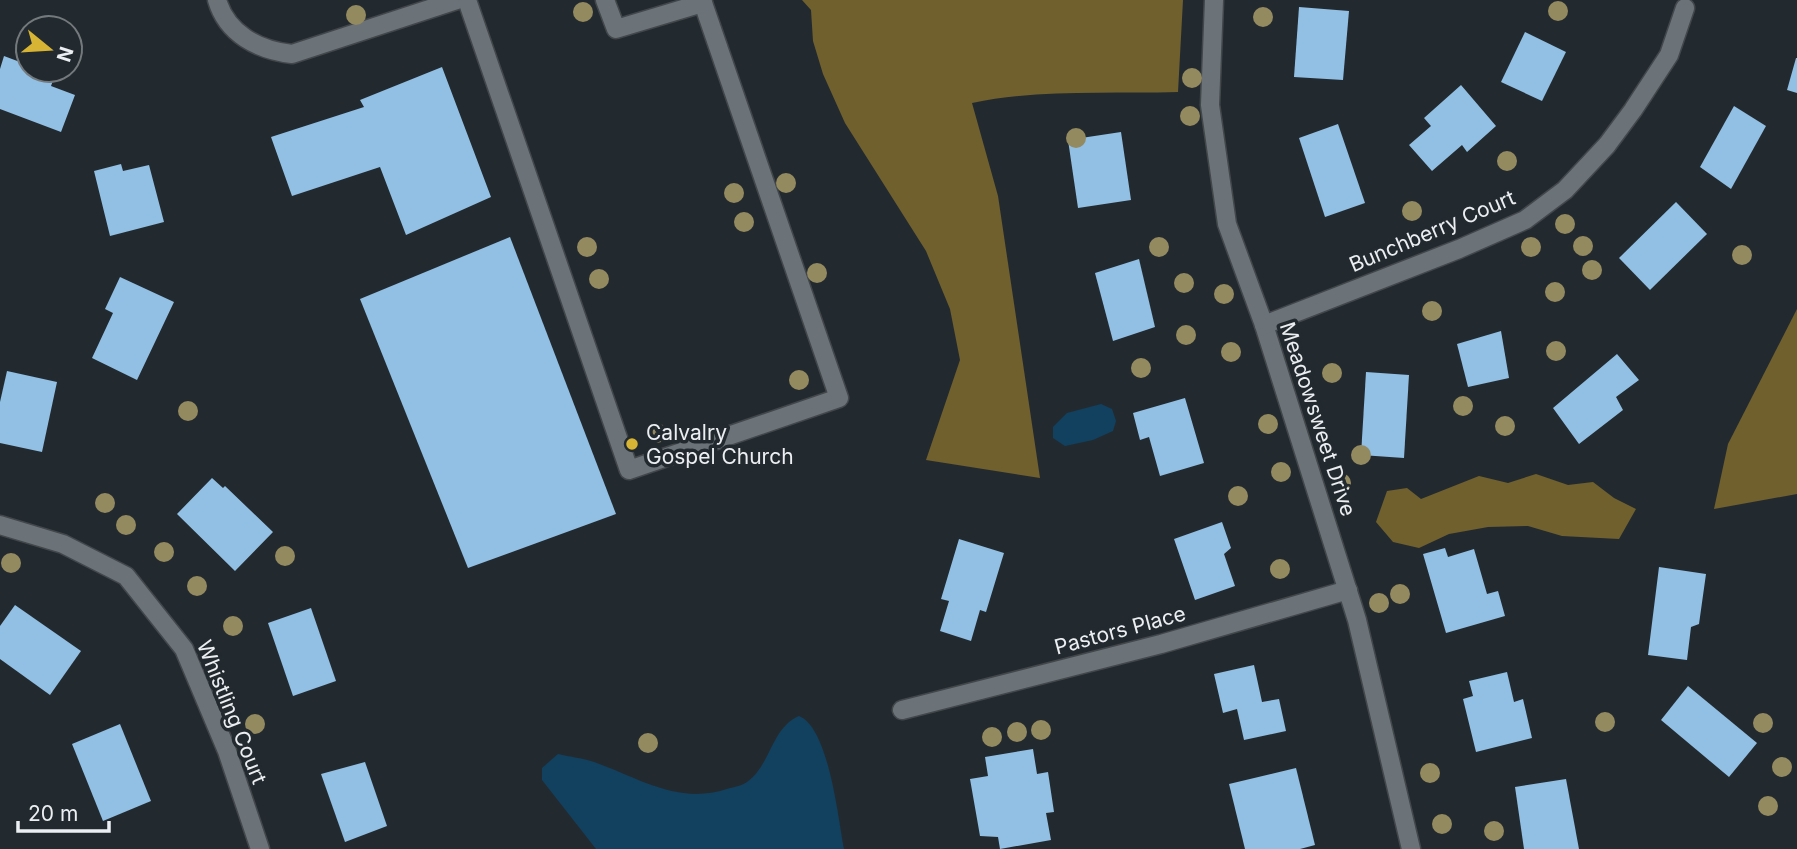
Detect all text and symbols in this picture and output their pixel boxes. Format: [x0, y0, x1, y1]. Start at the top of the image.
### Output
north arrow [14, 14, 84, 84]
text: N [52, 44, 78, 65]
street label: Bunchberry Court [1345, 185, 1519, 277]
street label: Meadowsweet Drive [1275, 319, 1361, 519]
place label: Calvalry Gospel Church [646, 420, 794, 469]
marker: Calvalry Gospel Church [624, 436, 640, 452]
street label: Pastors Place [1052, 600, 1188, 660]
street label: Whistling Court [192, 636, 272, 788]
scale bar [18, 790, 108, 834]
text: 20 m [28, 801, 78, 826]

